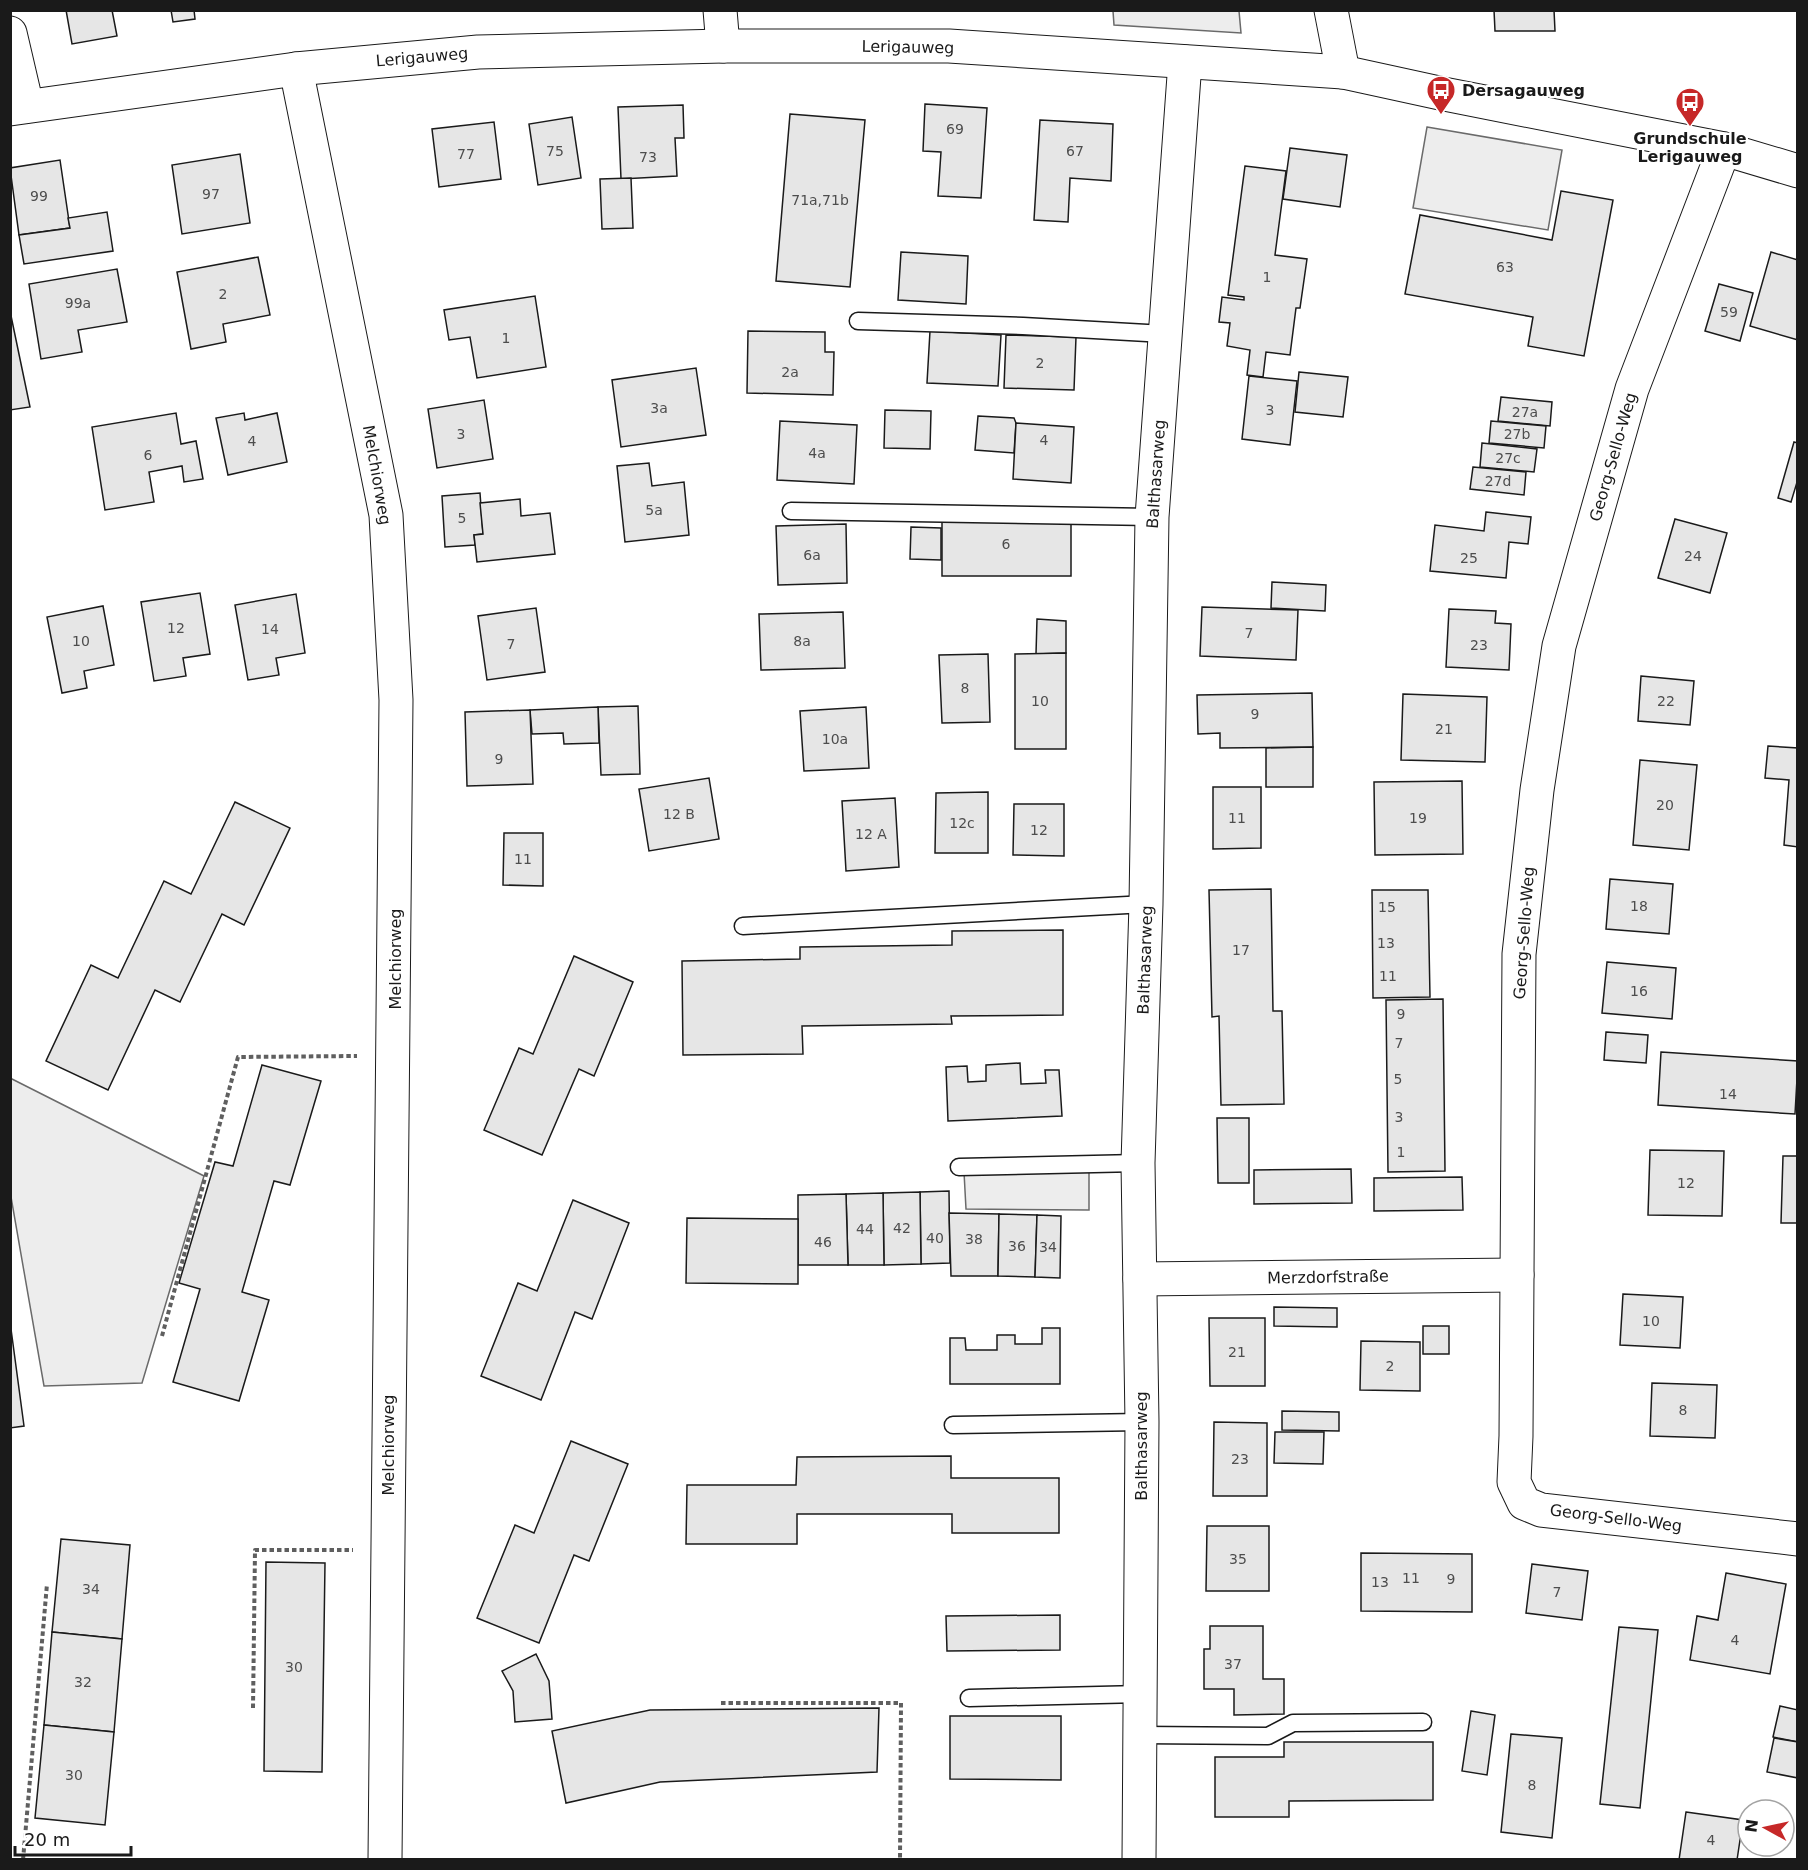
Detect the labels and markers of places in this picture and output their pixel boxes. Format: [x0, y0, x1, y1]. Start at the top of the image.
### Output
bus stop icon: Dersagauweg [1425, 74, 1457, 116]
place label: Dersagauweg [1462, 81, 1585, 100]
bus stop icon: Grundschule Lerigauweg [1674, 86, 1706, 128]
place label: Grundschule Lerigauweg [1633, 129, 1747, 166]

